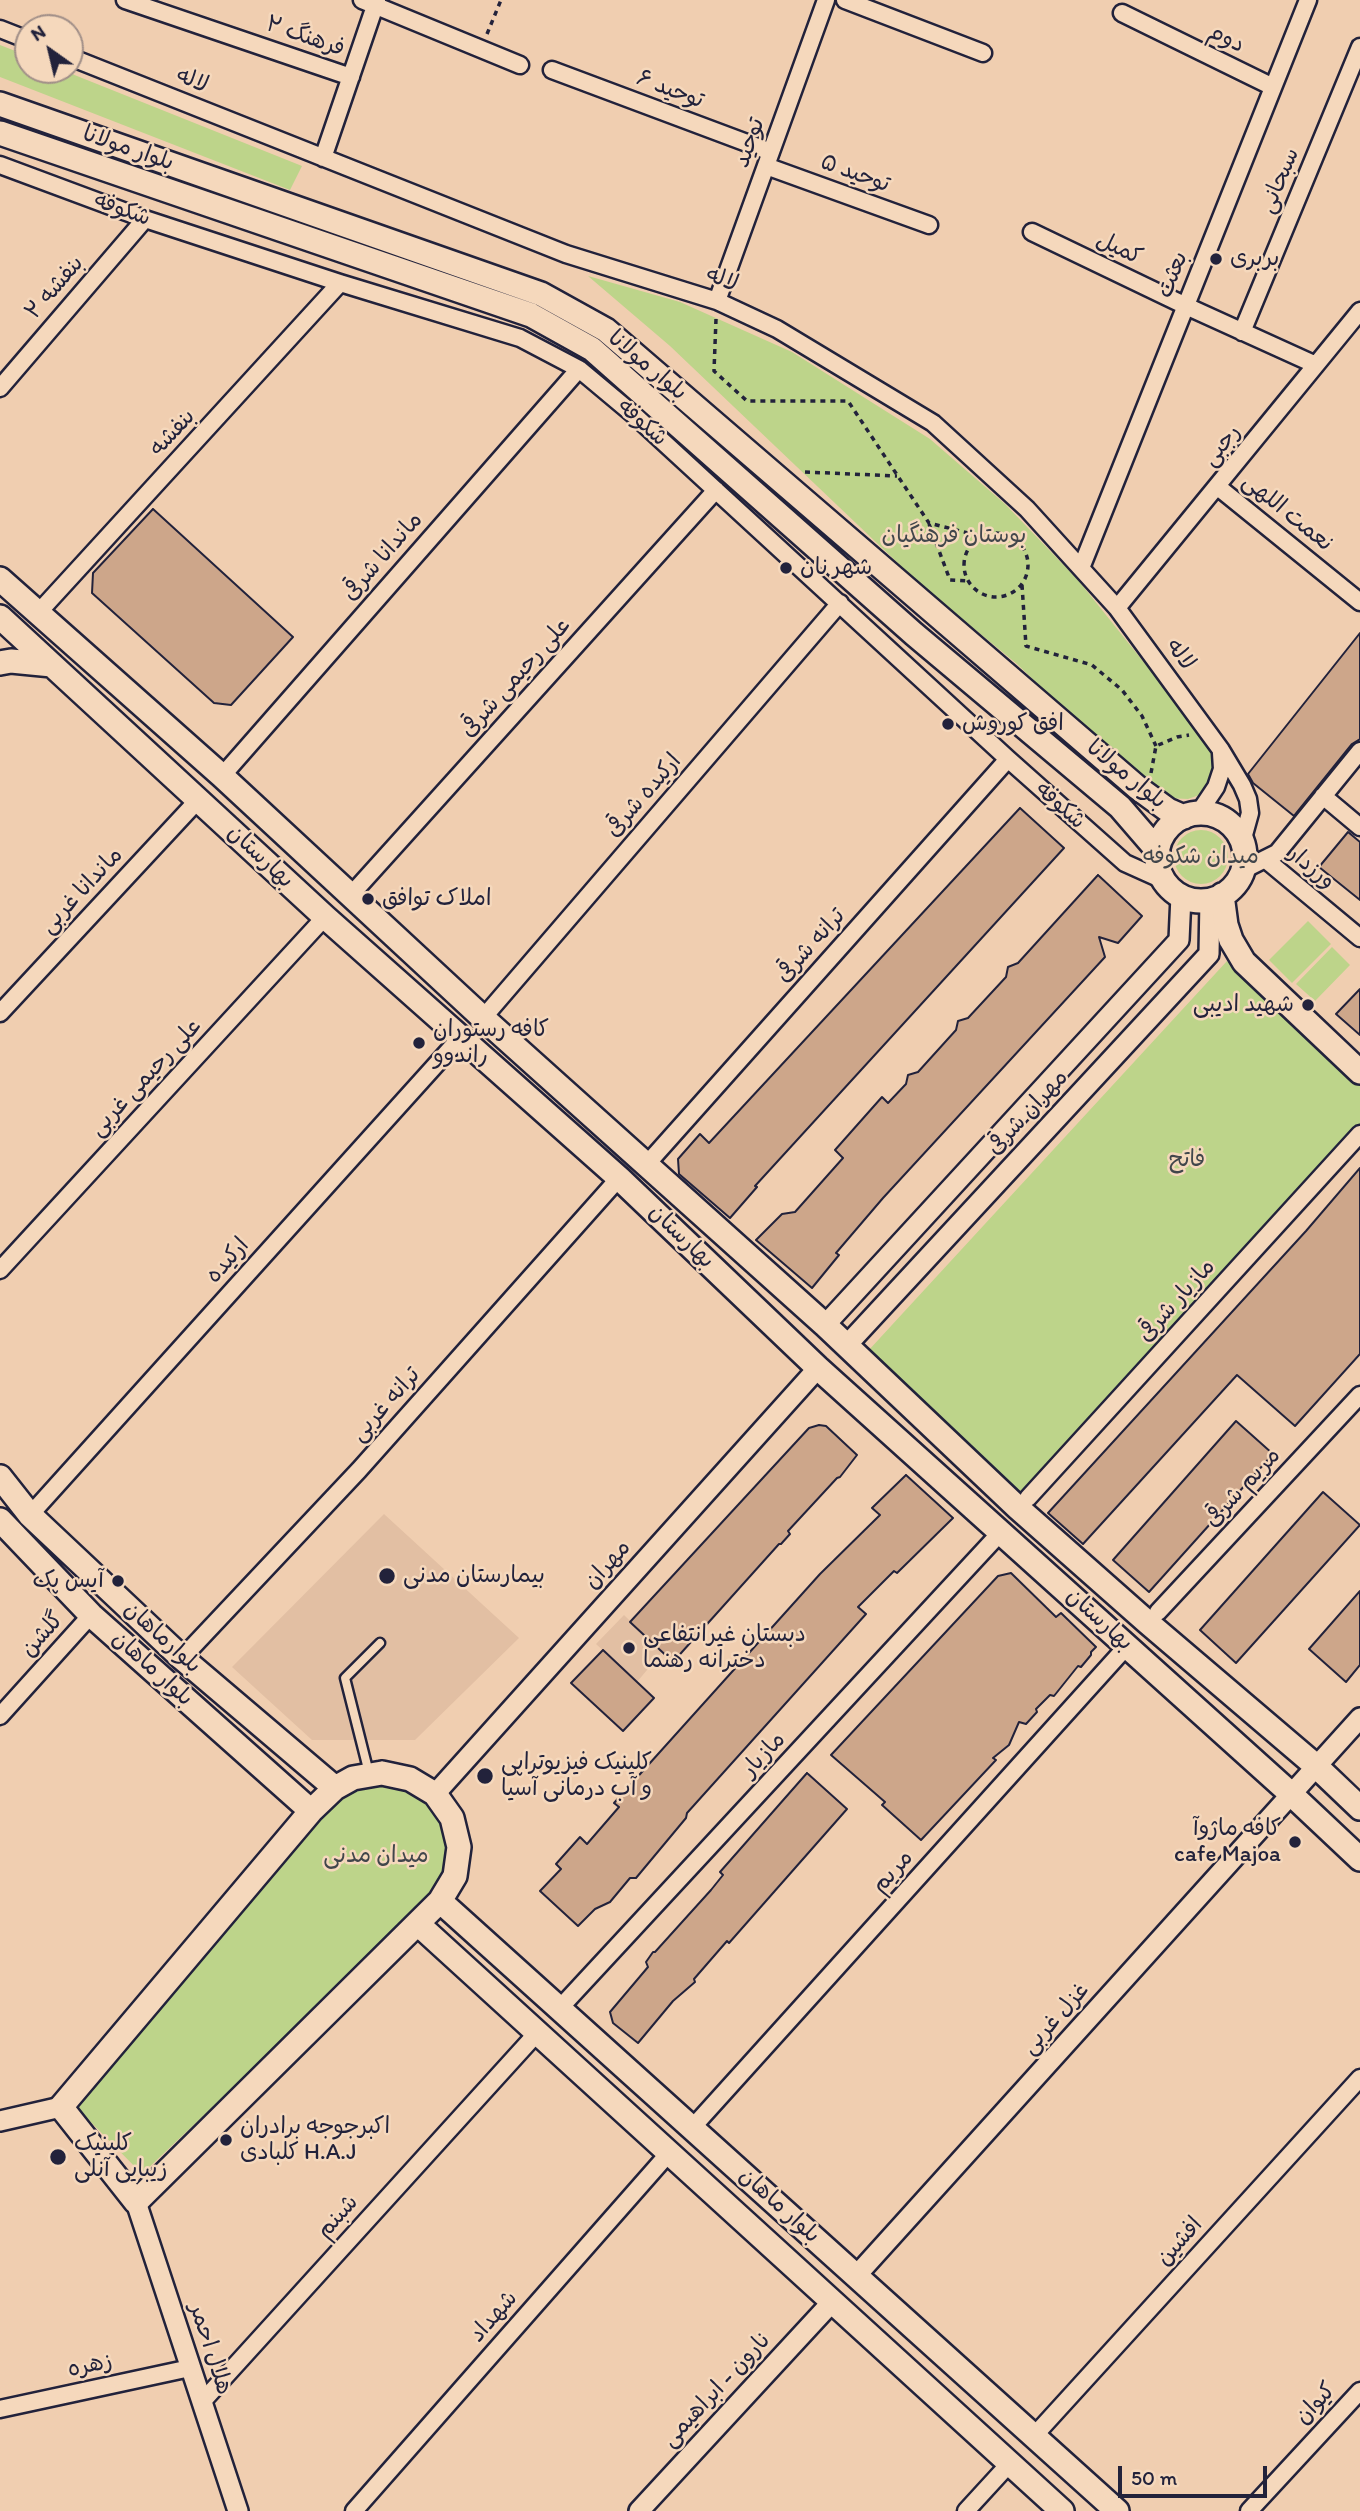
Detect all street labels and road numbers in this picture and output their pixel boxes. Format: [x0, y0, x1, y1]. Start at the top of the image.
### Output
street label: فرهنگ ۲ [262, 11, 348, 63]
street label: دوم [1203, 18, 1249, 60]
street label: لاله [172, 62, 212, 100]
street label: توحید ۶ [632, 65, 708, 115]
street label: توحید [728, 114, 772, 172]
street label: بلوار مولانا [79, 121, 177, 177]
street label: سبحانی [1254, 144, 1306, 218]
street label: توحید ۵ [816, 149, 894, 199]
street label: شکوفه [90, 187, 154, 233]
street label: کمیل [1092, 226, 1146, 272]
street label: بعثت [1151, 248, 1195, 302]
street label: بنفشه ۲ [20, 250, 90, 326]
street label: لاله [702, 261, 742, 299]
street label: بلوار مولانا [602, 325, 692, 407]
street label: شکوفه [611, 393, 673, 453]
street label: بنفشه [144, 404, 202, 462]
street label: رجبی [1197, 419, 1247, 473]
street label: نعمت اللهی [1236, 468, 1338, 558]
street label: ماندانا شرقی [337, 507, 429, 607]
street label: علی رحیمی شرقی [455, 612, 577, 744]
street label: لاله [1159, 634, 1201, 676]
street label: بلوار مولانا [1081, 735, 1171, 815]
street label: ارکیده شرقی [600, 748, 688, 844]
street label: شکوفه [1029, 776, 1091, 836]
street label: بهارستان [221, 819, 299, 895]
street label: ورزدار [1282, 840, 1340, 896]
street label: ماندانا غربی [35, 842, 129, 940]
street label: ترانه شرقی [770, 903, 852, 989]
street label: علی رحیمی غربی [84, 1013, 208, 1143]
street label: مهران شرقی [981, 1064, 1075, 1162]
street label: بهارستان [642, 1199, 720, 1275]
street label: ارکیده [200, 1233, 256, 1289]
street label: مازیار شرقی [1132, 1254, 1222, 1348]
street label: ترانه غربی [345, 1362, 427, 1448]
street label: مریم شرقی [1199, 1442, 1287, 1534]
street label: مهران [579, 1535, 637, 1595]
street label: بهارستان [1060, 1583, 1138, 1657]
street label: بلوارماهان [118, 1596, 206, 1680]
street label: گلشن [16, 1607, 70, 1663]
street label: بلوار ماهان [106, 1625, 198, 1713]
street label: مازیار [736, 1727, 792, 1783]
street label: مریم [866, 1845, 920, 1899]
street label: غزل غربی [1016, 1977, 1096, 2061]
street label: بلوار ماهان [733, 2162, 825, 2250]
street label: شبنم [311, 2189, 365, 2245]
street label: افشین [1151, 2212, 1209, 2272]
street label: شهداد [464, 2285, 524, 2349]
street label: هلال احمر [182, 2300, 238, 2398]
street label: نارون - ابراهیمی [657, 2327, 777, 2453]
street label: زهره [65, 2348, 115, 2384]
street label: کیوان [1290, 2377, 1342, 2431]

